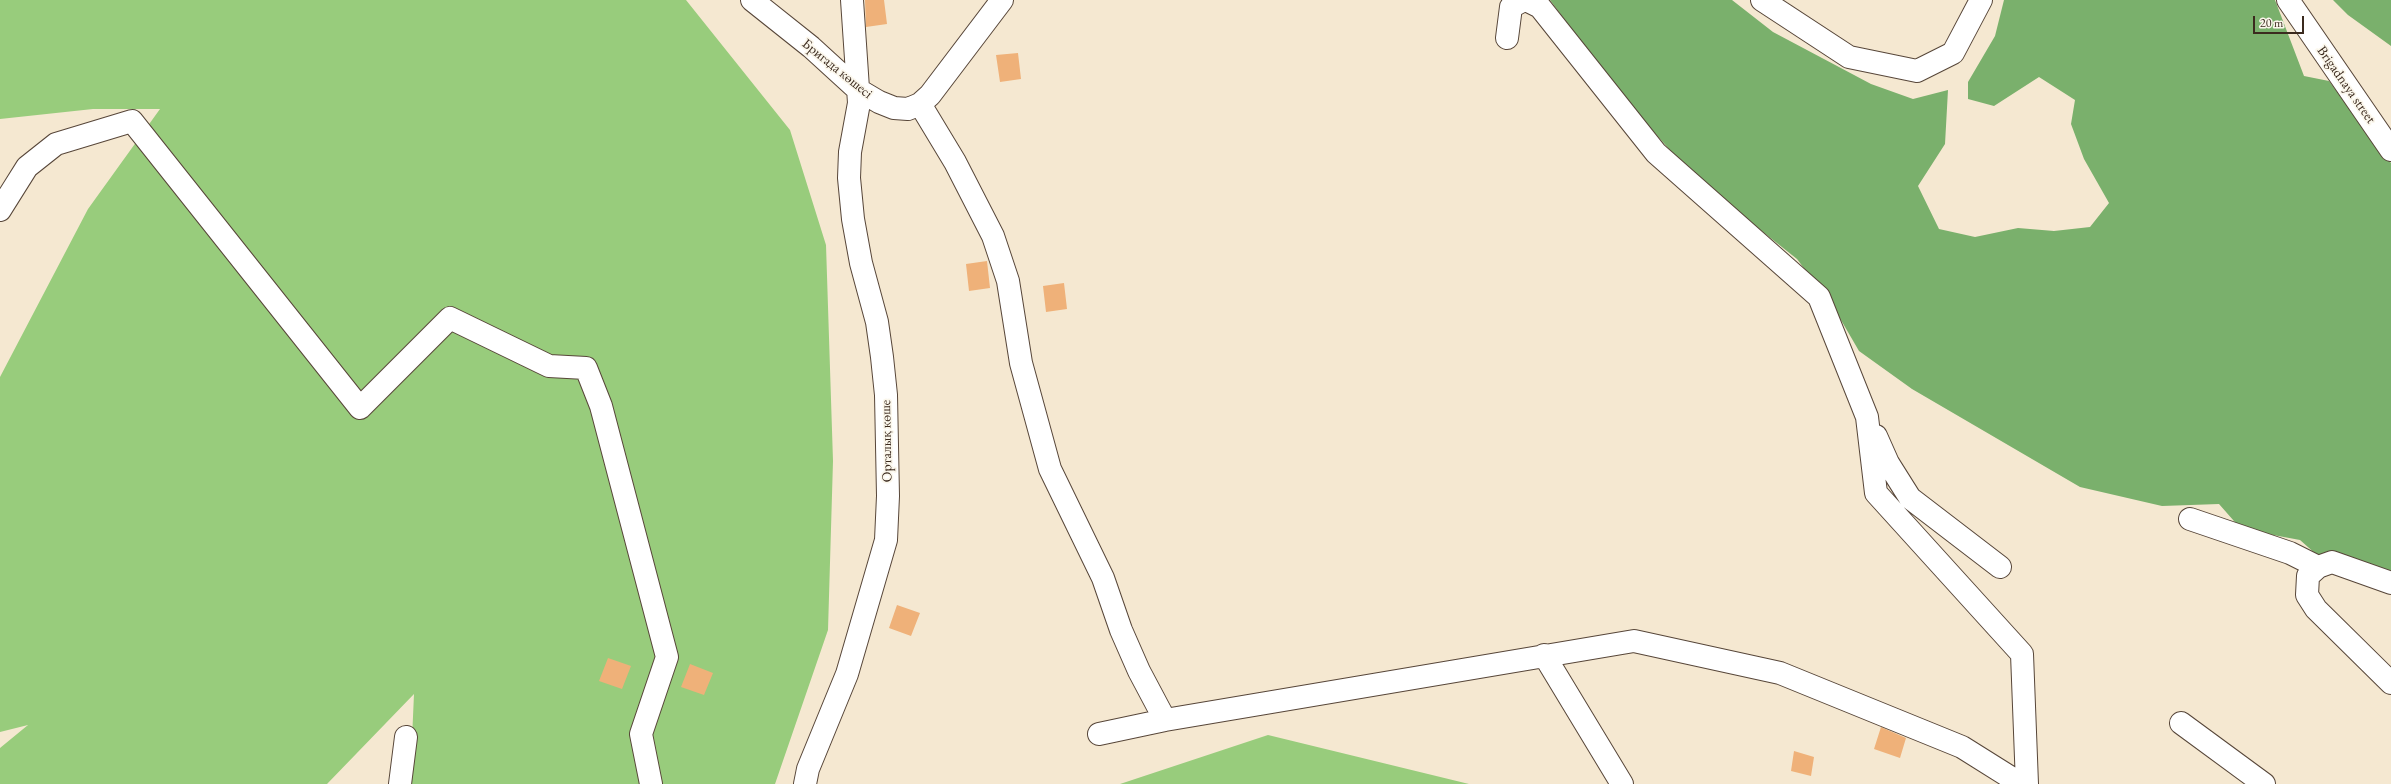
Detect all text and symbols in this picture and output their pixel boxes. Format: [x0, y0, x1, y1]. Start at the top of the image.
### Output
scale bar [2255, 8, 2306, 34]
text: 20 m [2260, 15, 2283, 31]
street label: Бригада көшесі [798, 36, 876, 102]
street label: Brigadnaya street [2313, 43, 2379, 127]
street label: Орталық көше [878, 400, 896, 482]

